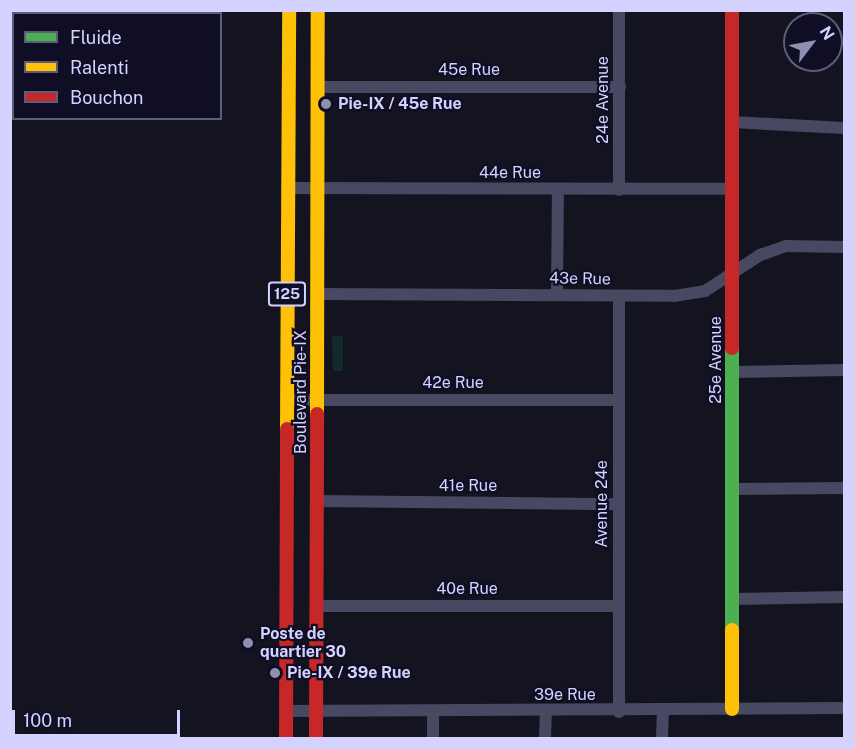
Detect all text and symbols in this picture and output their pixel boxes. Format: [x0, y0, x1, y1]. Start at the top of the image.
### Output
legend [12, 12, 222, 120]
north arrow [783, 12, 843, 72]
text: N [816, 23, 838, 44]
text: Fluide [70, 27, 122, 48]
street label: 24e Avenue [593, 56, 613, 144]
text: Ralenti [70, 57, 129, 78]
street label: 45e Rue [438, 60, 500, 80]
text: Bouchon [70, 87, 143, 108]
place label: Pie-IX / 45e Rue [338, 94, 462, 114]
marker: Pie-IX / 45e Rue [319, 97, 333, 111]
street label: 44e Rue [479, 163, 541, 183]
street label: 43e Rue [549, 269, 611, 289]
road number: 125 [268, 282, 306, 306]
street label: 25e Avenue [706, 316, 726, 404]
street label: Boulevard Pie-IX [291, 330, 311, 454]
street label: 42e Rue [422, 373, 484, 393]
street label: Avenue 24e [592, 460, 612, 548]
street label: 41e Rue [439, 476, 497, 496]
street label: 40e Rue [436, 579, 498, 599]
place label: Poste de quartier 30 [260, 624, 346, 662]
marker: Poste de quartier 30 [241, 636, 255, 650]
place label: Pie-IX / 39e Rue [287, 663, 411, 683]
marker: Pie-IX / 39e Rue [268, 666, 282, 680]
street label: 39e Rue [534, 685, 596, 705]
scale bar [15, 698, 183, 736]
text: 100 m [23, 710, 72, 731]

